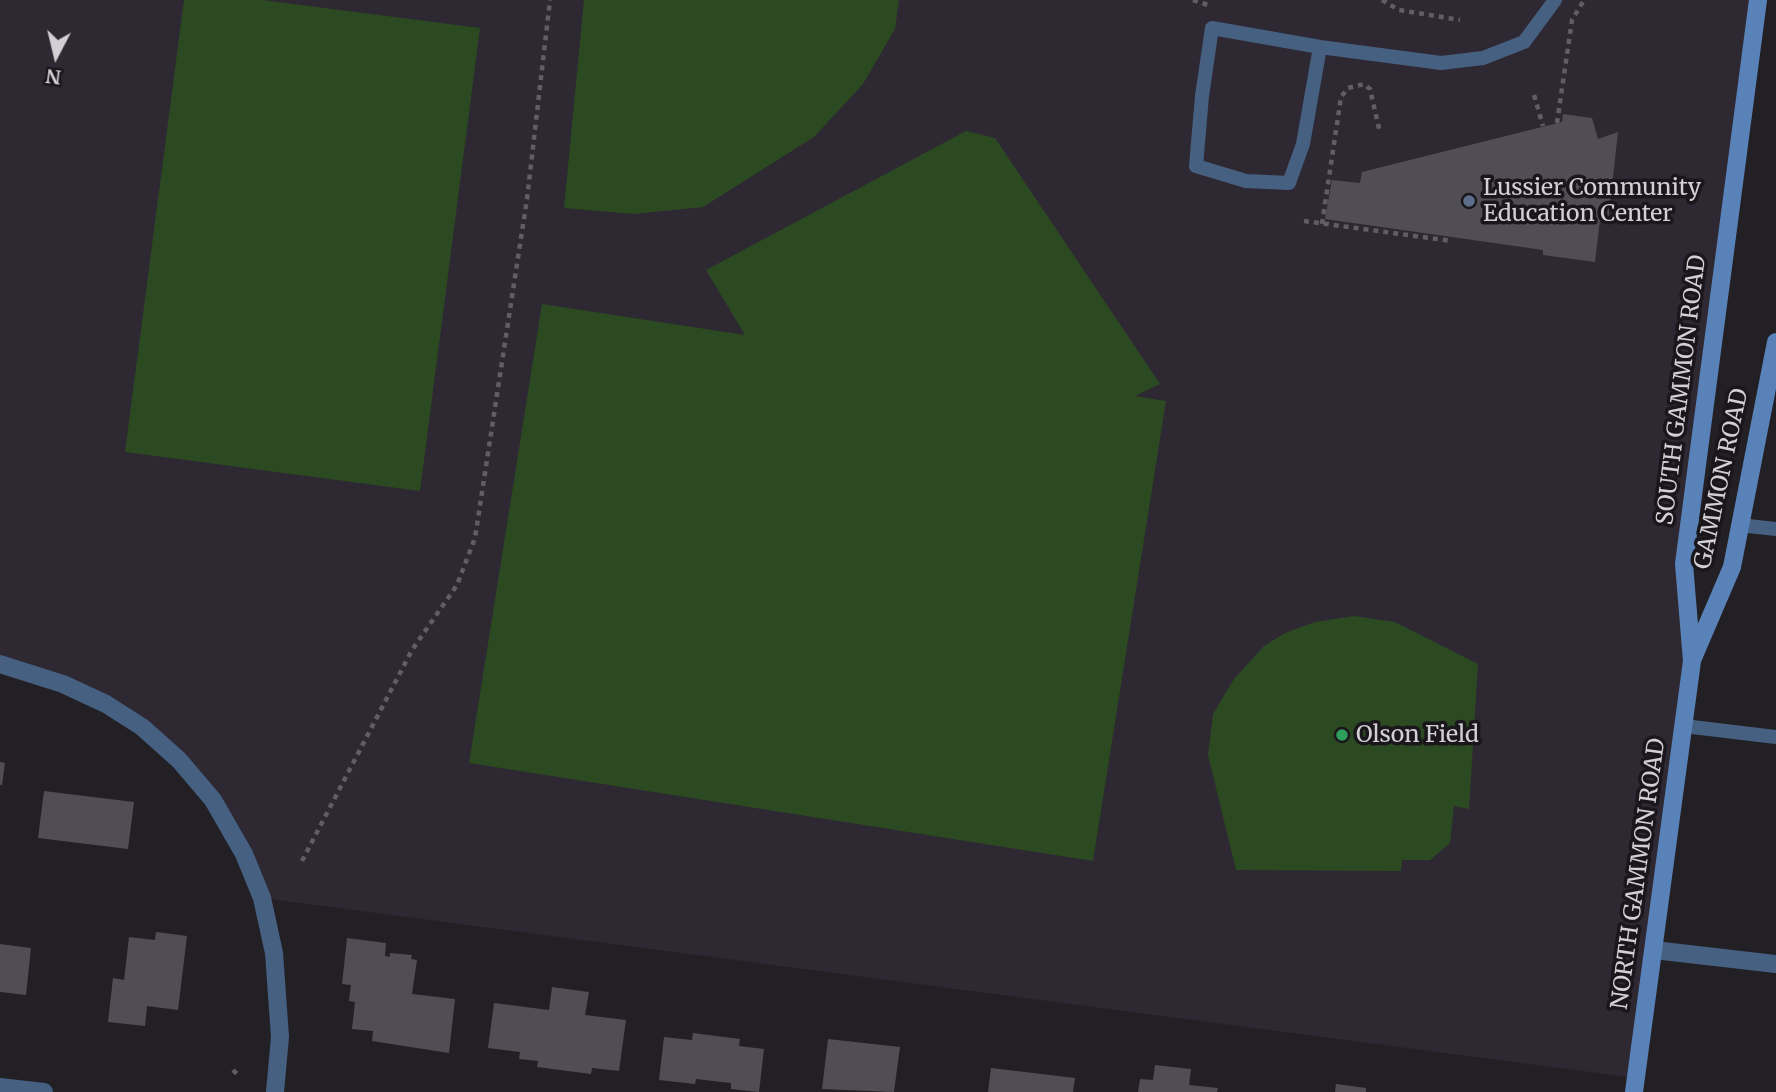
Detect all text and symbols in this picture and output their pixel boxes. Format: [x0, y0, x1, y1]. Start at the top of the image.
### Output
north arrow [21, 21, 91, 91]
text: N [45, 64, 62, 90]
place label: Lussier Community Education Center [1483, 174, 1701, 228]
marker: Lussier Community Education Center [1461, 193, 1477, 209]
street label: SOUTH GAMMON ROAD [1652, 253, 1712, 527]
street label: GAMMON ROAD [1689, 386, 1755, 572]
place label: Olson Field [1356, 721, 1479, 749]
marker: Olson Field [1334, 727, 1350, 743]
street label: NORTH GAMMON ROAD [1606, 737, 1672, 1011]

